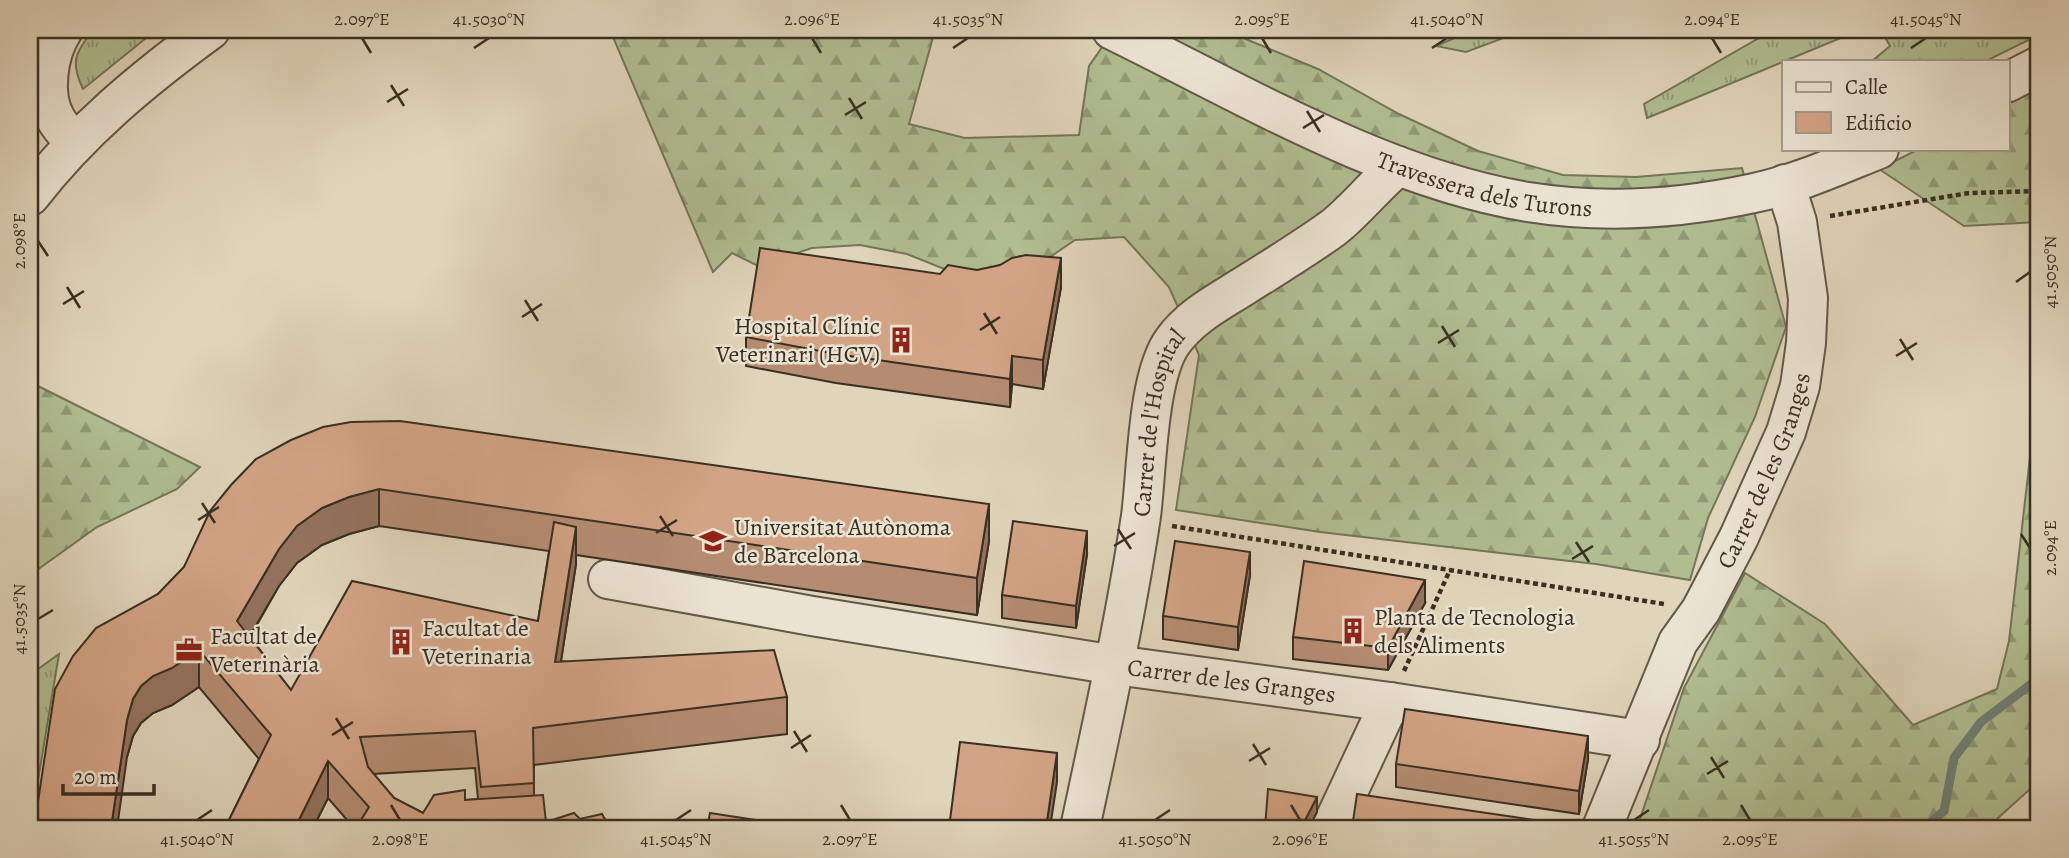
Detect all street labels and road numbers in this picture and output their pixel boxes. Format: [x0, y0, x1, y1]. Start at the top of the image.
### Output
street label: Travessera dels Turons [1372, 143, 1593, 224]
street label: Carrer de l'Hospital [1125, 322, 1192, 518]
street label: Carrer de les Granges [1709, 371, 1818, 574]
street label: Carrer de les Granges [1126, 651, 1338, 711]

